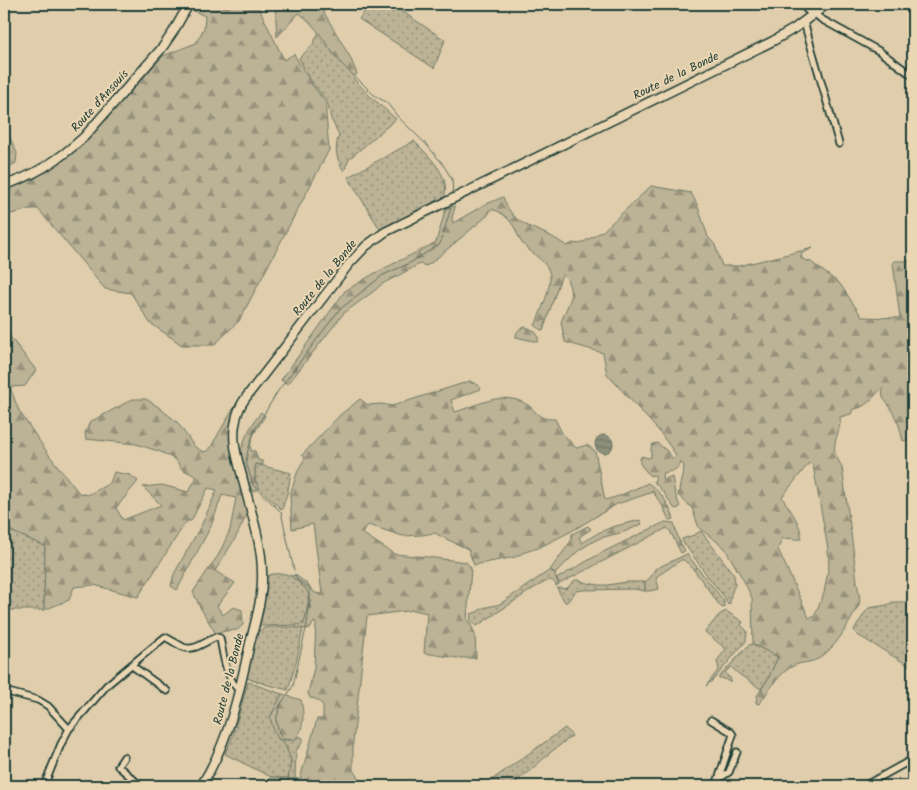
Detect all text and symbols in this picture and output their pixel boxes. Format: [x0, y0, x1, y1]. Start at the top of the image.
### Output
street label: Route de la Bonde [630, 47, 723, 105]
street label: Route d'Ansouis [67, 65, 133, 137]
street label: Route de la Bonde [288, 235, 362, 320]
street label: Route de la Bonde [208, 631, 250, 727]

